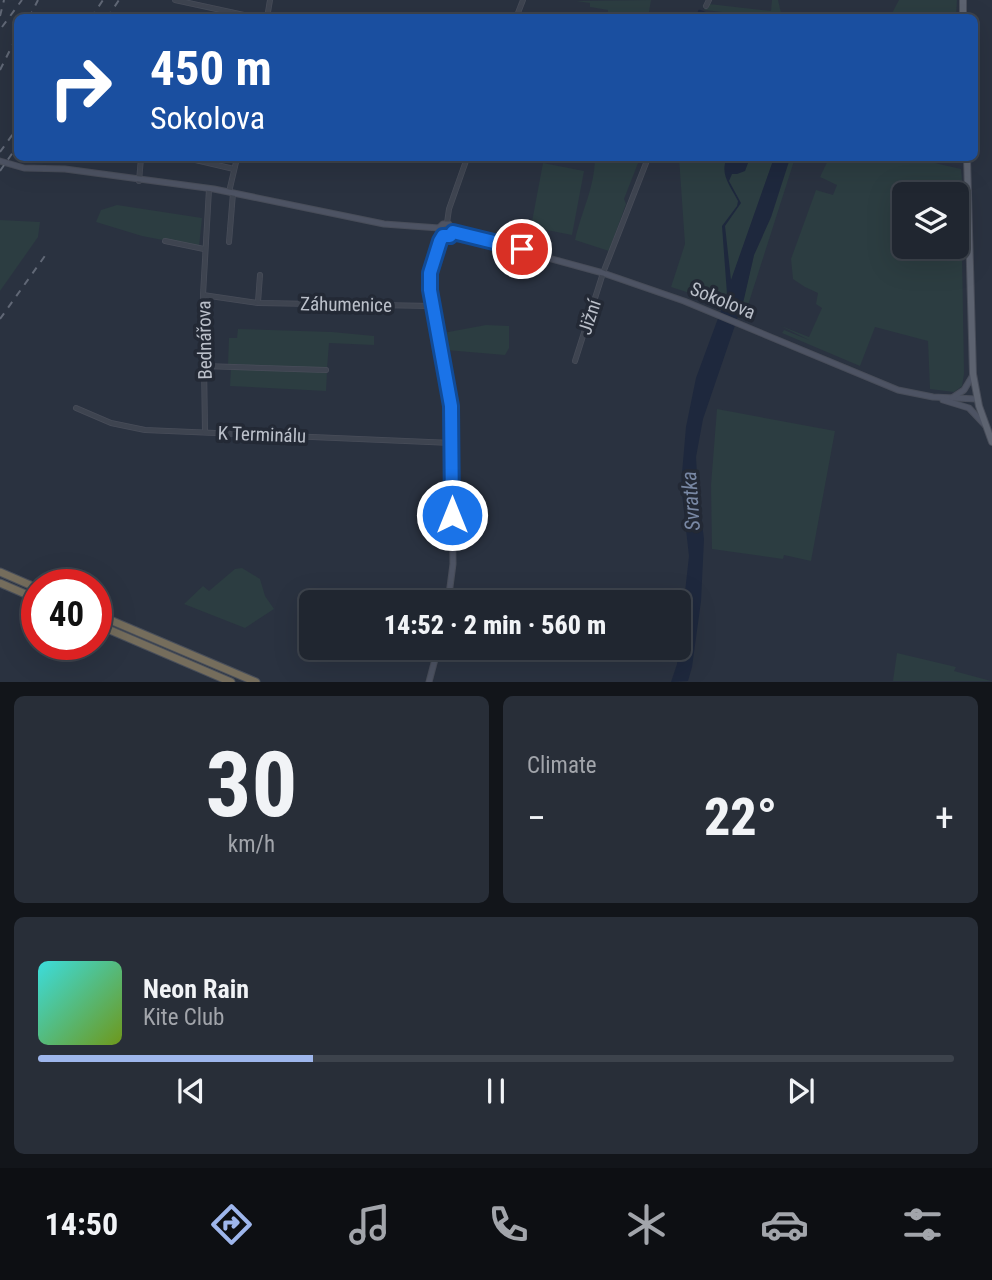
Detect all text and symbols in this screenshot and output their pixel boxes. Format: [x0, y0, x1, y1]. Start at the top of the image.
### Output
text: 450 m [150, 40, 272, 97]
icon: right [35, 42, 126, 133]
text: Sokolova [150, 99, 265, 137]
map controls [892, 182, 969, 259]
button: layers [892, 182, 969, 259]
pin [492, 219, 552, 279]
icon: arrive [503, 230, 541, 268]
street label: Sokolova [687, 277, 759, 324]
street label: Záhumenice [300, 292, 392, 317]
street label: Jižní [573, 295, 606, 338]
street label: Bednářova [192, 300, 217, 380]
street label: K Terminálu [217, 421, 307, 448]
water label: Svratka [677, 470, 705, 532]
position arrow [415, 478, 489, 552]
speed limit sign: 40 [21, 569, 112, 660]
text: 14:52 · 2 min · 560 m [384, 610, 606, 640]
text: 30 [206, 732, 297, 838]
text: Climate [527, 752, 597, 779]
text: 22° [704, 787, 777, 848]
text: − [527, 796, 546, 840]
text: + [935, 796, 954, 840]
text: km/h [228, 831, 275, 858]
text: Neon Rain [143, 974, 249, 1004]
text: Kite Club [143, 1004, 224, 1031]
icon: previous [172, 1072, 210, 1110]
icon: pause [477, 1072, 515, 1110]
icon: next [782, 1072, 820, 1110]
icon: directions [207, 1200, 256, 1249]
icon: music [345, 1200, 394, 1249]
icon: phone [484, 1200, 533, 1249]
icon: climate [622, 1200, 671, 1249]
icon: car [760, 1200, 809, 1249]
icon: filters [898, 1200, 947, 1249]
text: 14:50 [45, 1205, 118, 1243]

